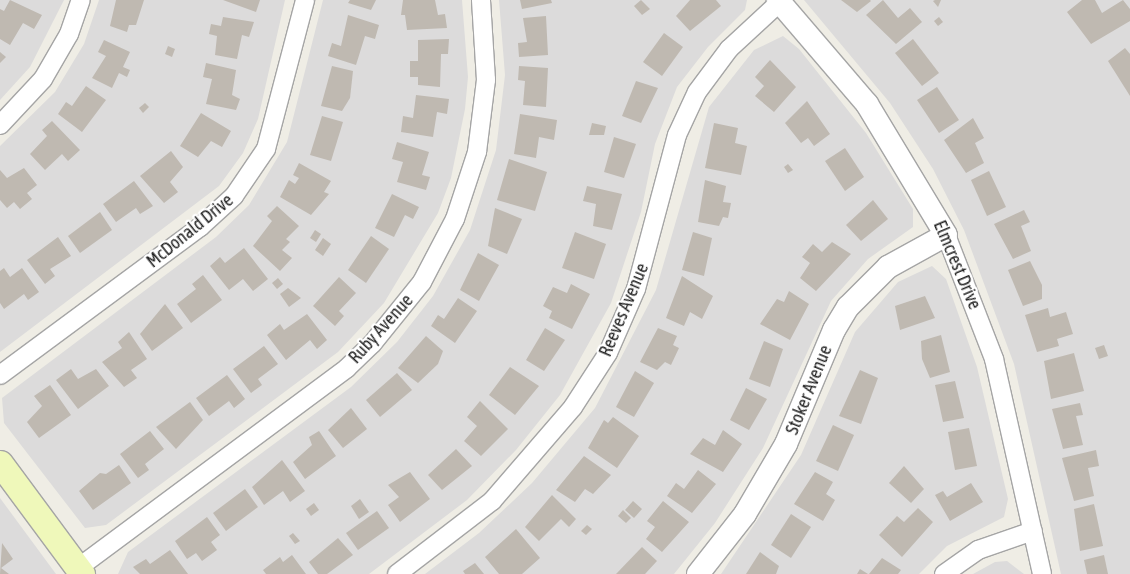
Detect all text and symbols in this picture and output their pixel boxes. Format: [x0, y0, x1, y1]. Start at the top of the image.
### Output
street label: McDonald Drive [142, 190, 238, 272]
street label: Elmcrest Drive [929, 217, 985, 313]
street label: Reeves Avenue [595, 260, 653, 360]
street label: Ruby Avenue [344, 290, 418, 368]
street label: Stoker Avenue [781, 342, 837, 438]

